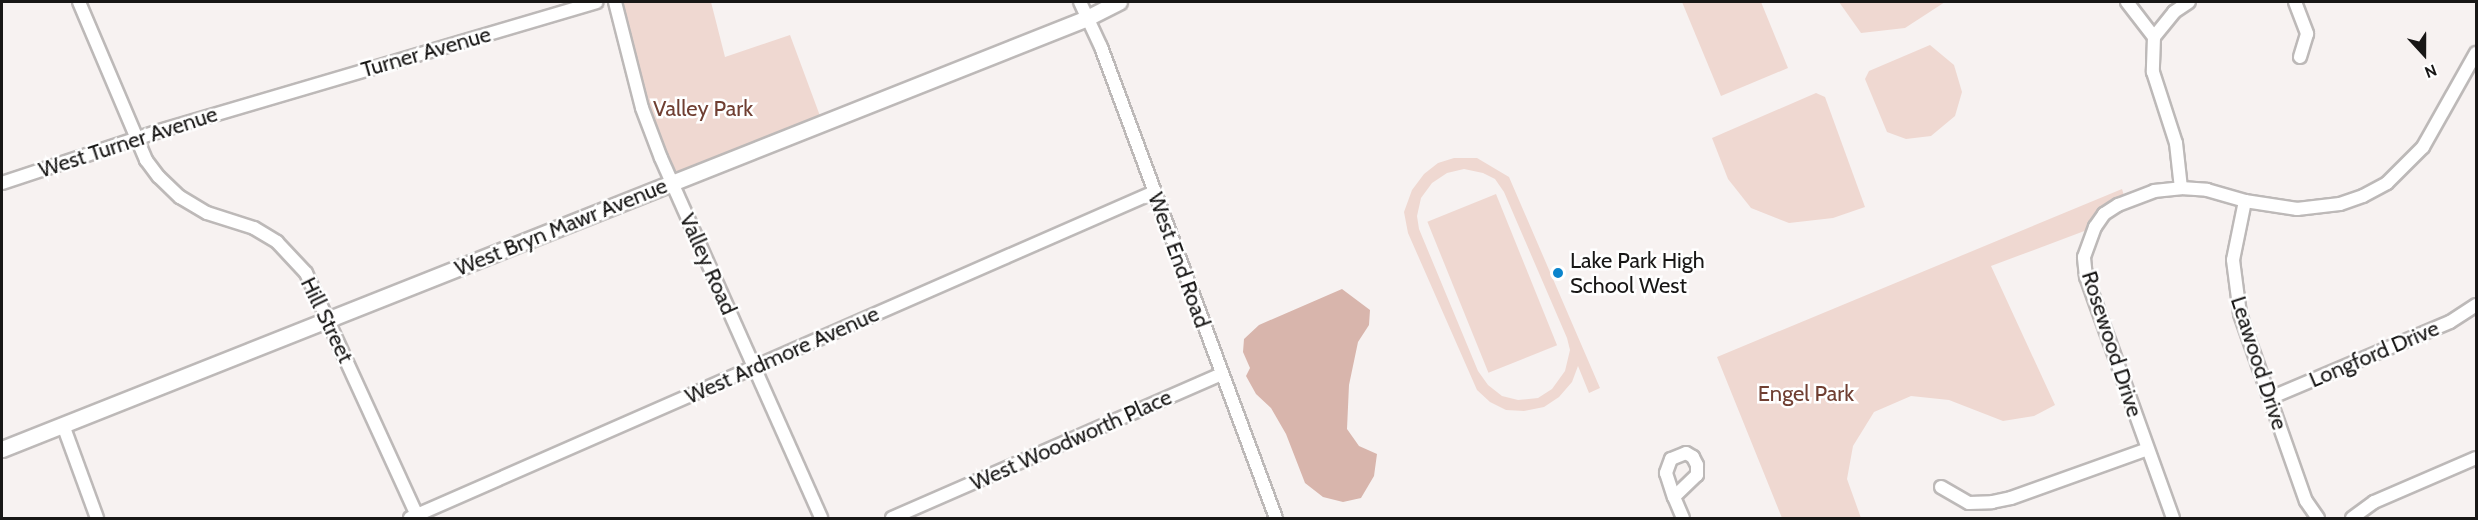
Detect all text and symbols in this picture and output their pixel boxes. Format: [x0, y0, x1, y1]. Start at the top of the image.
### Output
street label: Turner Avenue [358, 21, 494, 83]
north arrow [2394, 24, 2454, 84]
text: N [2422, 60, 2439, 82]
park label: Valley Park [653, 96, 753, 122]
street label: West Turner Avenue [35, 101, 221, 183]
street label: West Bryn Mawr Avenue [451, 172, 671, 282]
street label: West End Road [1142, 189, 1216, 331]
street label: Valley Road [674, 209, 742, 319]
place label: Lake Park High School West [1570, 247, 1705, 298]
marker: Lake Park High School West [1551, 266, 1565, 280]
street label: Rosewood Drive [2076, 268, 2148, 420]
street label: Hill Street [295, 273, 359, 367]
street label: Leawood Drive [2225, 293, 2293, 433]
street label: West Ardmore Avenue [681, 300, 883, 410]
street label: Longford Drive [2305, 315, 2443, 393]
park label: Engel Park [1758, 381, 1854, 407]
street label: West Woodworth Place [966, 384, 1176, 496]

